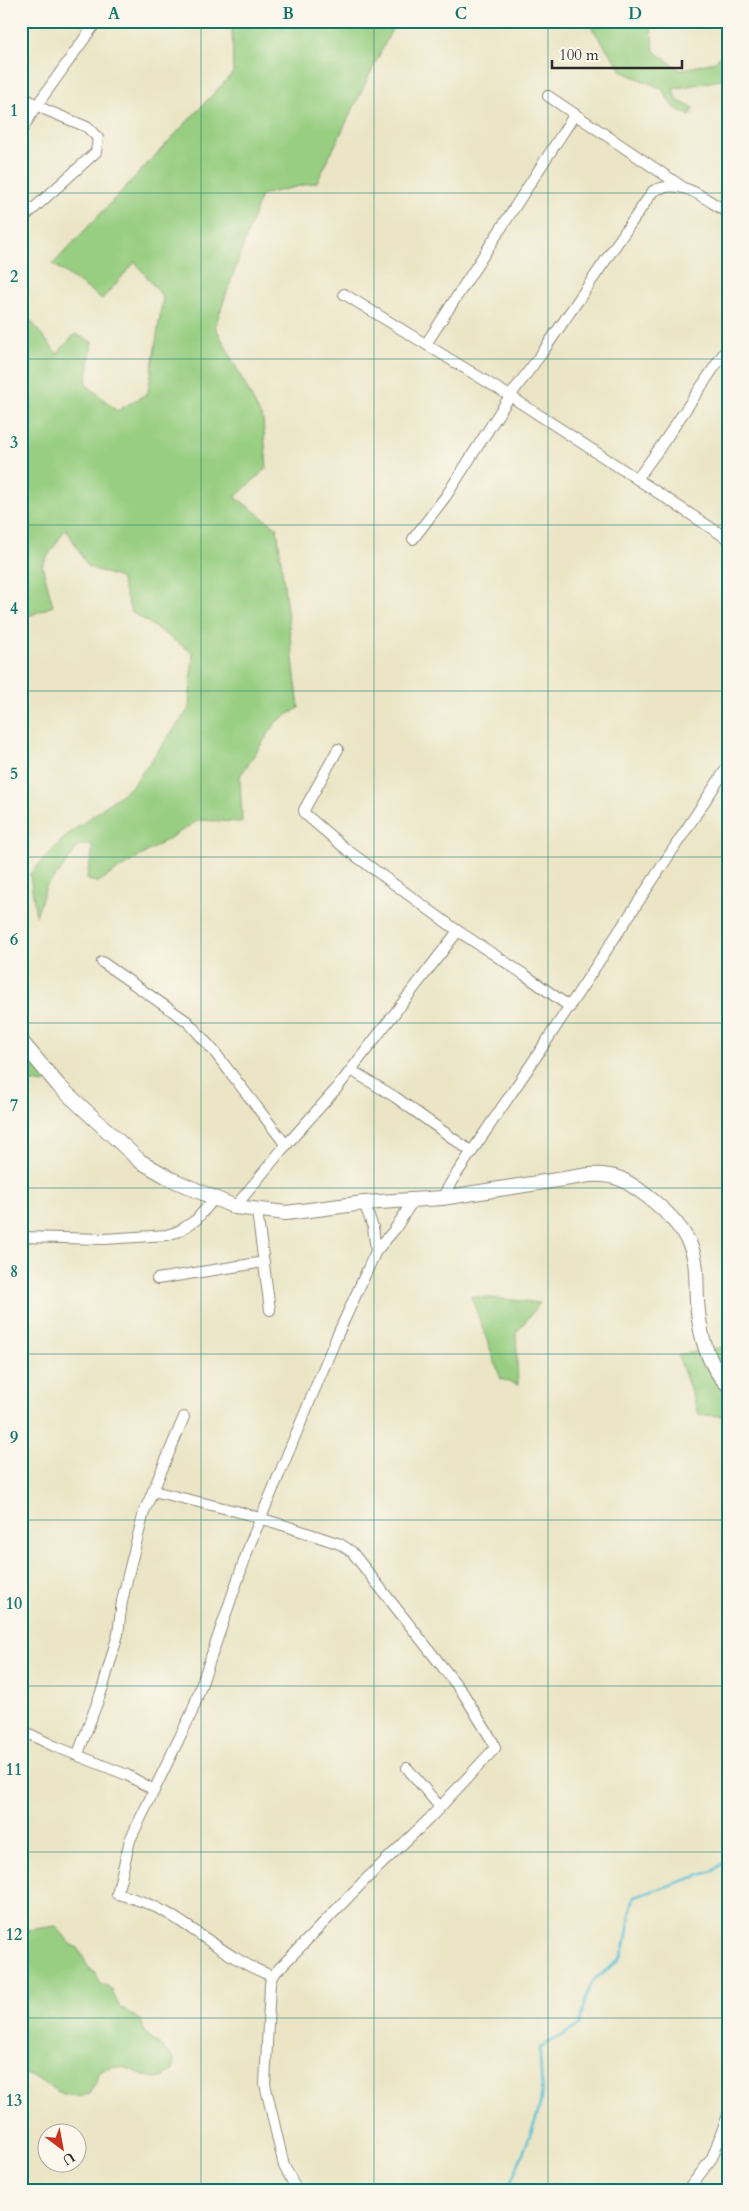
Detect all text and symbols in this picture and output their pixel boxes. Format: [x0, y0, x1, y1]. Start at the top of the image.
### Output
text: A [108, 3, 120, 25]
text: B [282, 3, 294, 25]
text: C [455, 3, 467, 25]
text: D [628, 3, 642, 25]
scale bar [552, 38, 682, 70]
text: 100 m [559, 45, 599, 65]
text: 1 [10, 100, 18, 122]
text: 2 [10, 266, 18, 288]
text: 3 [10, 432, 18, 454]
text: 4 [10, 598, 18, 620]
text: 5 [10, 763, 18, 785]
text: 6 [10, 929, 18, 951]
text: 7 [10, 1095, 18, 1117]
text: 8 [10, 1261, 18, 1283]
text: 9 [10, 1427, 18, 1449]
text: 10 [6, 1593, 22, 1615]
text: 11 [6, 1759, 22, 1781]
text: 12 [6, 1924, 22, 1946]
text: 13 [6, 2090, 22, 2112]
north arrow [38, 2124, 88, 2174]
text: U [58, 2148, 79, 2170]

